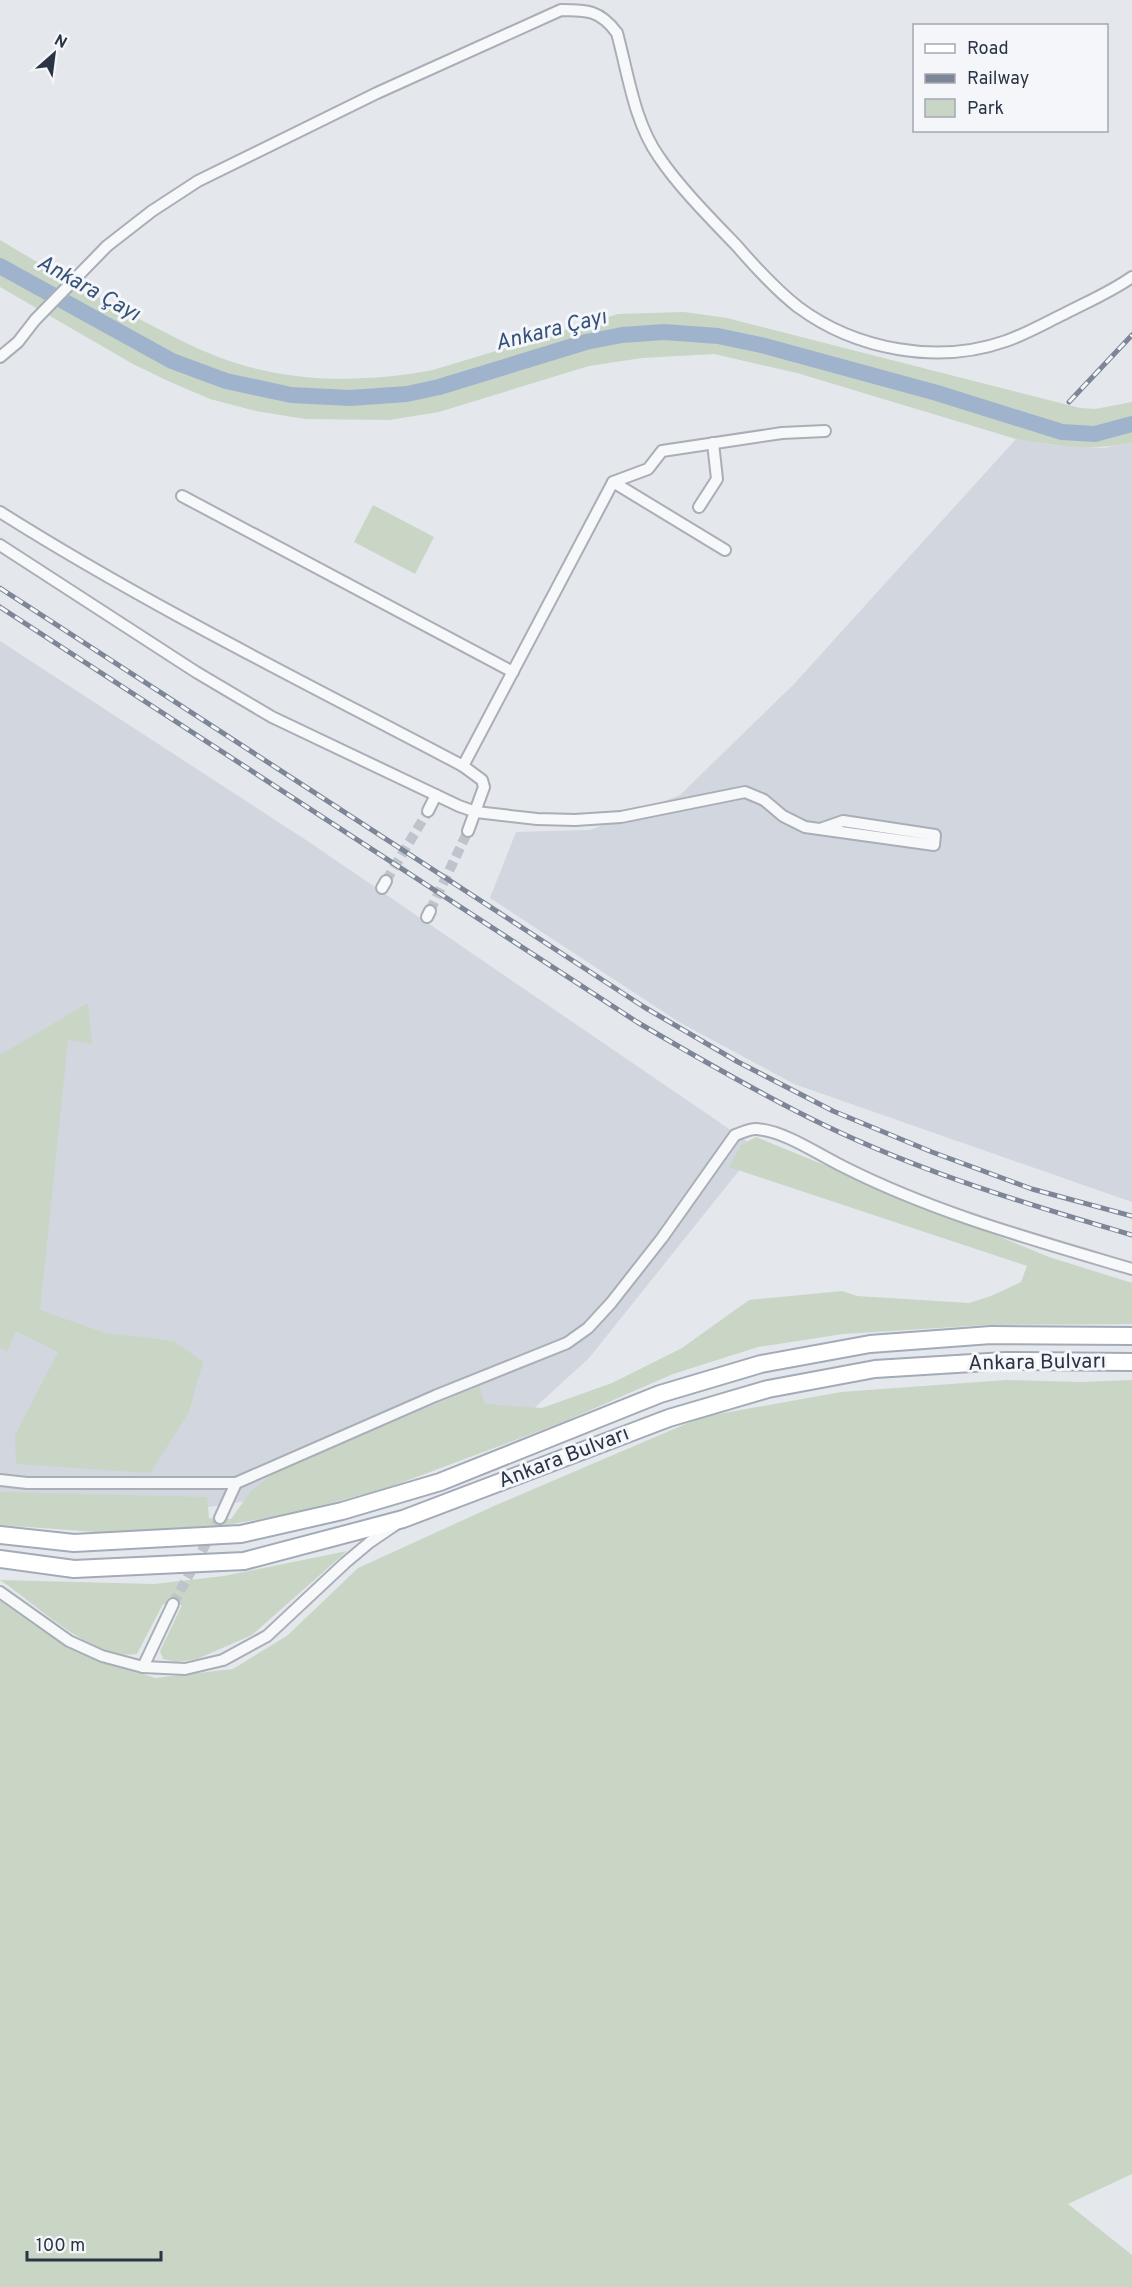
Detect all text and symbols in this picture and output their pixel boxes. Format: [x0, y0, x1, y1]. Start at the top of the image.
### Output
north arrow [24, 24, 84, 84]
legend [913, 24, 1108, 132]
text: N [50, 31, 70, 54]
text: Road [967, 38, 1009, 61]
text: Railway [967, 68, 1029, 91]
text: Park [967, 98, 1004, 121]
water label: Ankara Çayı [32, 250, 145, 329]
water label: Ankara Çayı [493, 304, 610, 358]
street label: Ankara Bulvarı [968, 1348, 1106, 1378]
street label: Ankara Bulvarı [495, 1421, 633, 1495]
scale bar [27, 2224, 160, 2262]
text: 100 m [36, 2235, 85, 2258]

